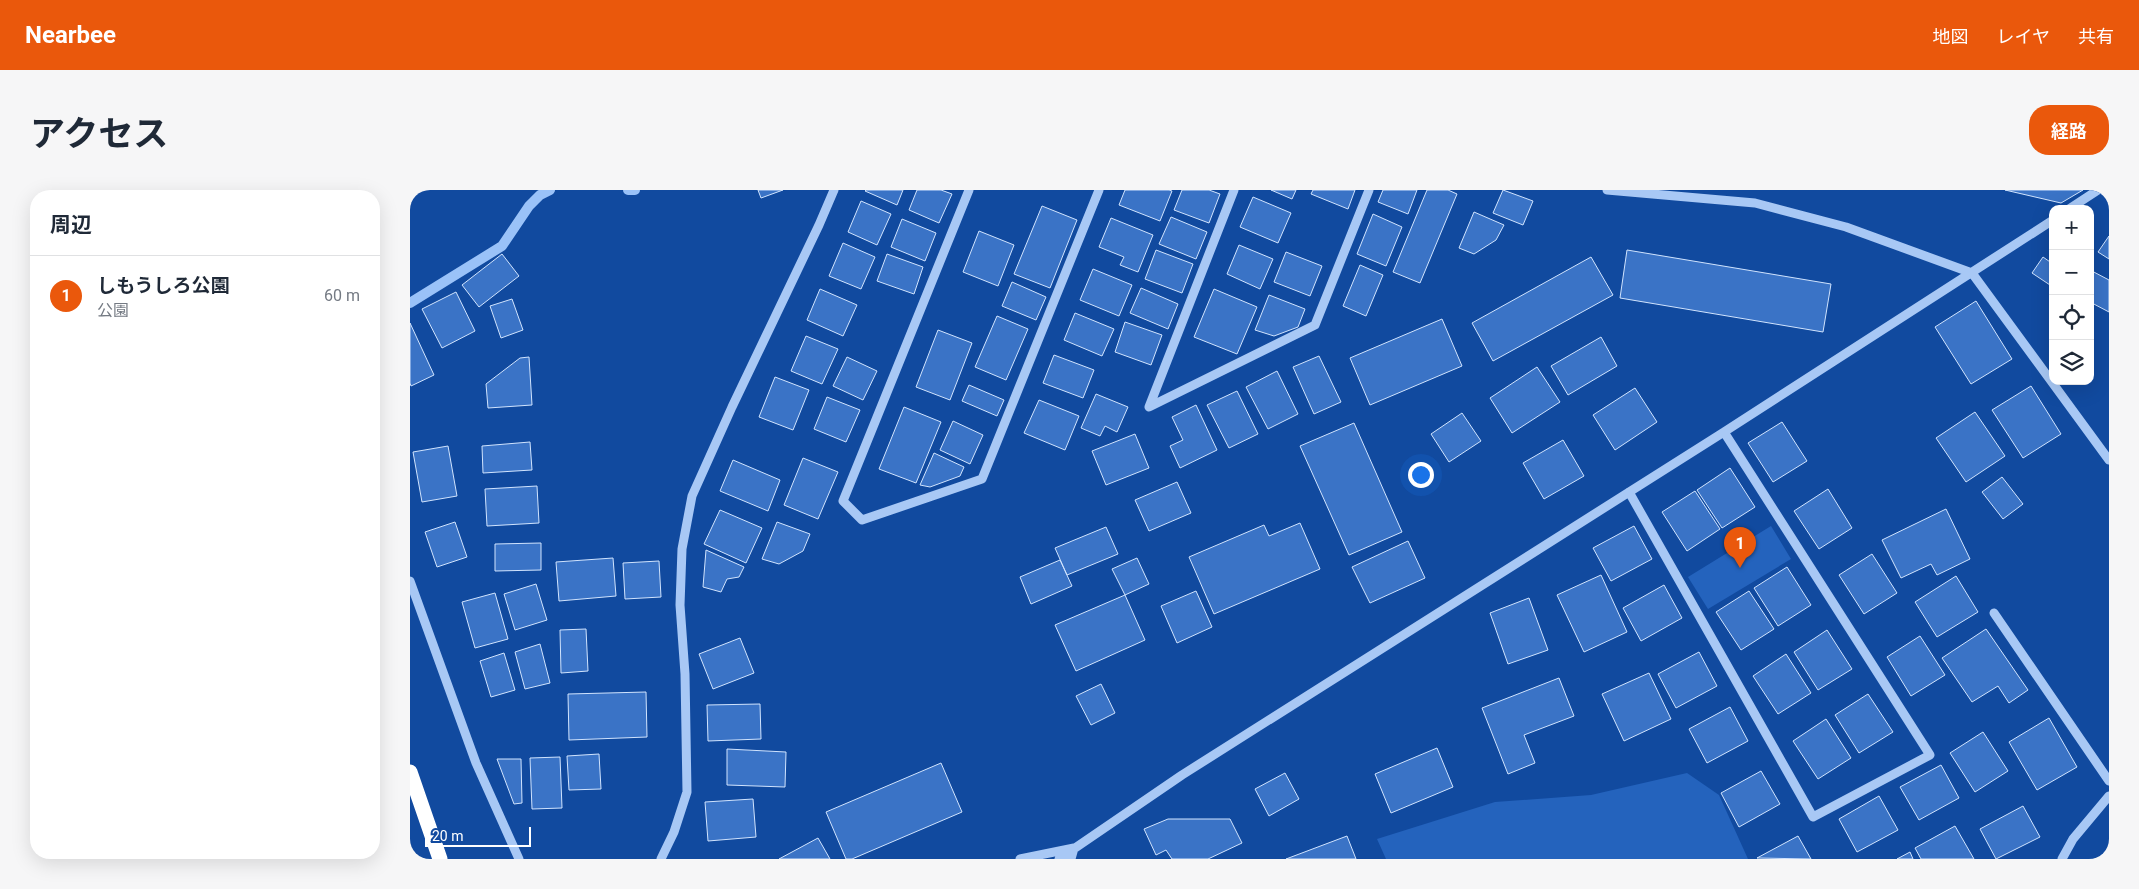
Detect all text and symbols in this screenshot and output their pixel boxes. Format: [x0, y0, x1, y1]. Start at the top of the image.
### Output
text: Nearbee [25, 21, 116, 49]
text: 地図 [1933, 26, 1969, 47]
text: レイヤ [1997, 26, 2050, 47]
text: 共有 [2078, 26, 2114, 47]
button: 経路 [2029, 105, 2109, 155]
text: アクセス [30, 114, 168, 155]
map controls [2049, 205, 2094, 385]
button: + [2049, 205, 2094, 250]
text: 周辺 [50, 213, 92, 237]
button: − [2049, 250, 2094, 295]
text: しもうしろ公園 [97, 274, 229, 297]
text: 1 [61, 286, 71, 305]
text: 60 m [324, 286, 360, 305]
button: locate [2049, 295, 2094, 340]
text: 公園 [97, 301, 129, 320]
button: layers [2049, 340, 2094, 385]
your location [1408, 462, 1434, 488]
pin: 1 [1724, 527, 1756, 568]
scale bar [425, 824, 531, 847]
text: 20 m [432, 828, 464, 844]

